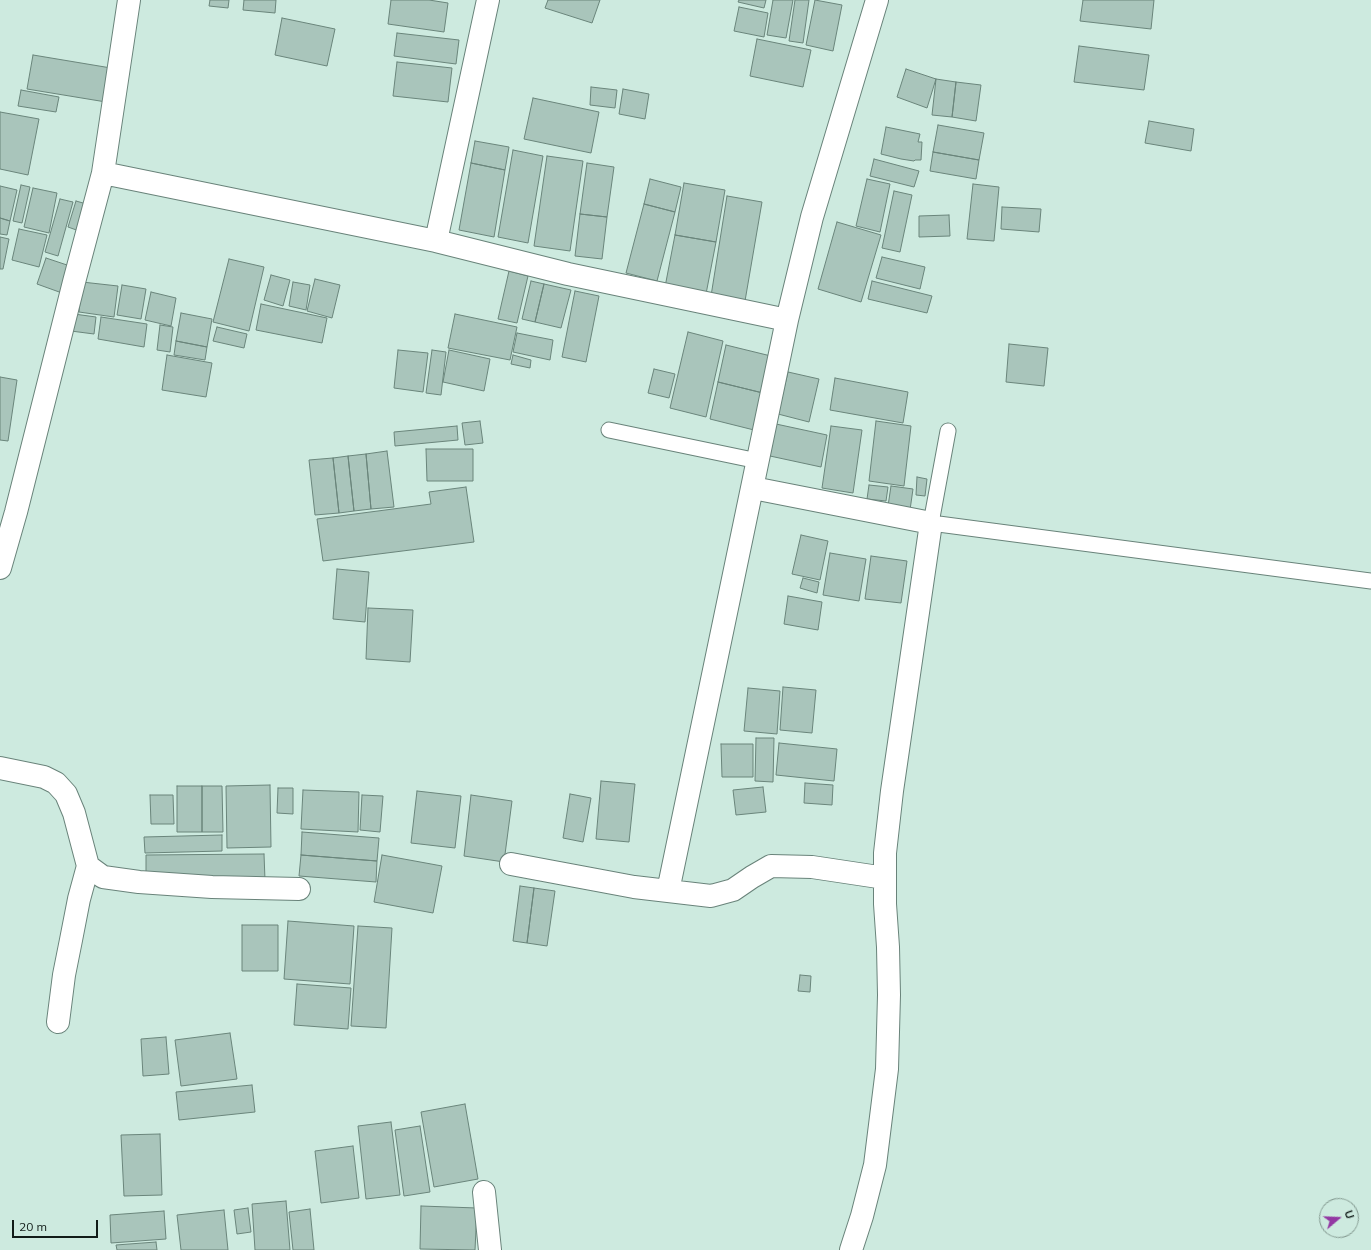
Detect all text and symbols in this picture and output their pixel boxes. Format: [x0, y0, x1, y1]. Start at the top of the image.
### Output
north arrow [1319, 1198, 1359, 1238]
text: U [1341, 1208, 1357, 1221]
scale bar [14, 1212, 100, 1238]
text: 20 m [19, 1219, 47, 1234]

